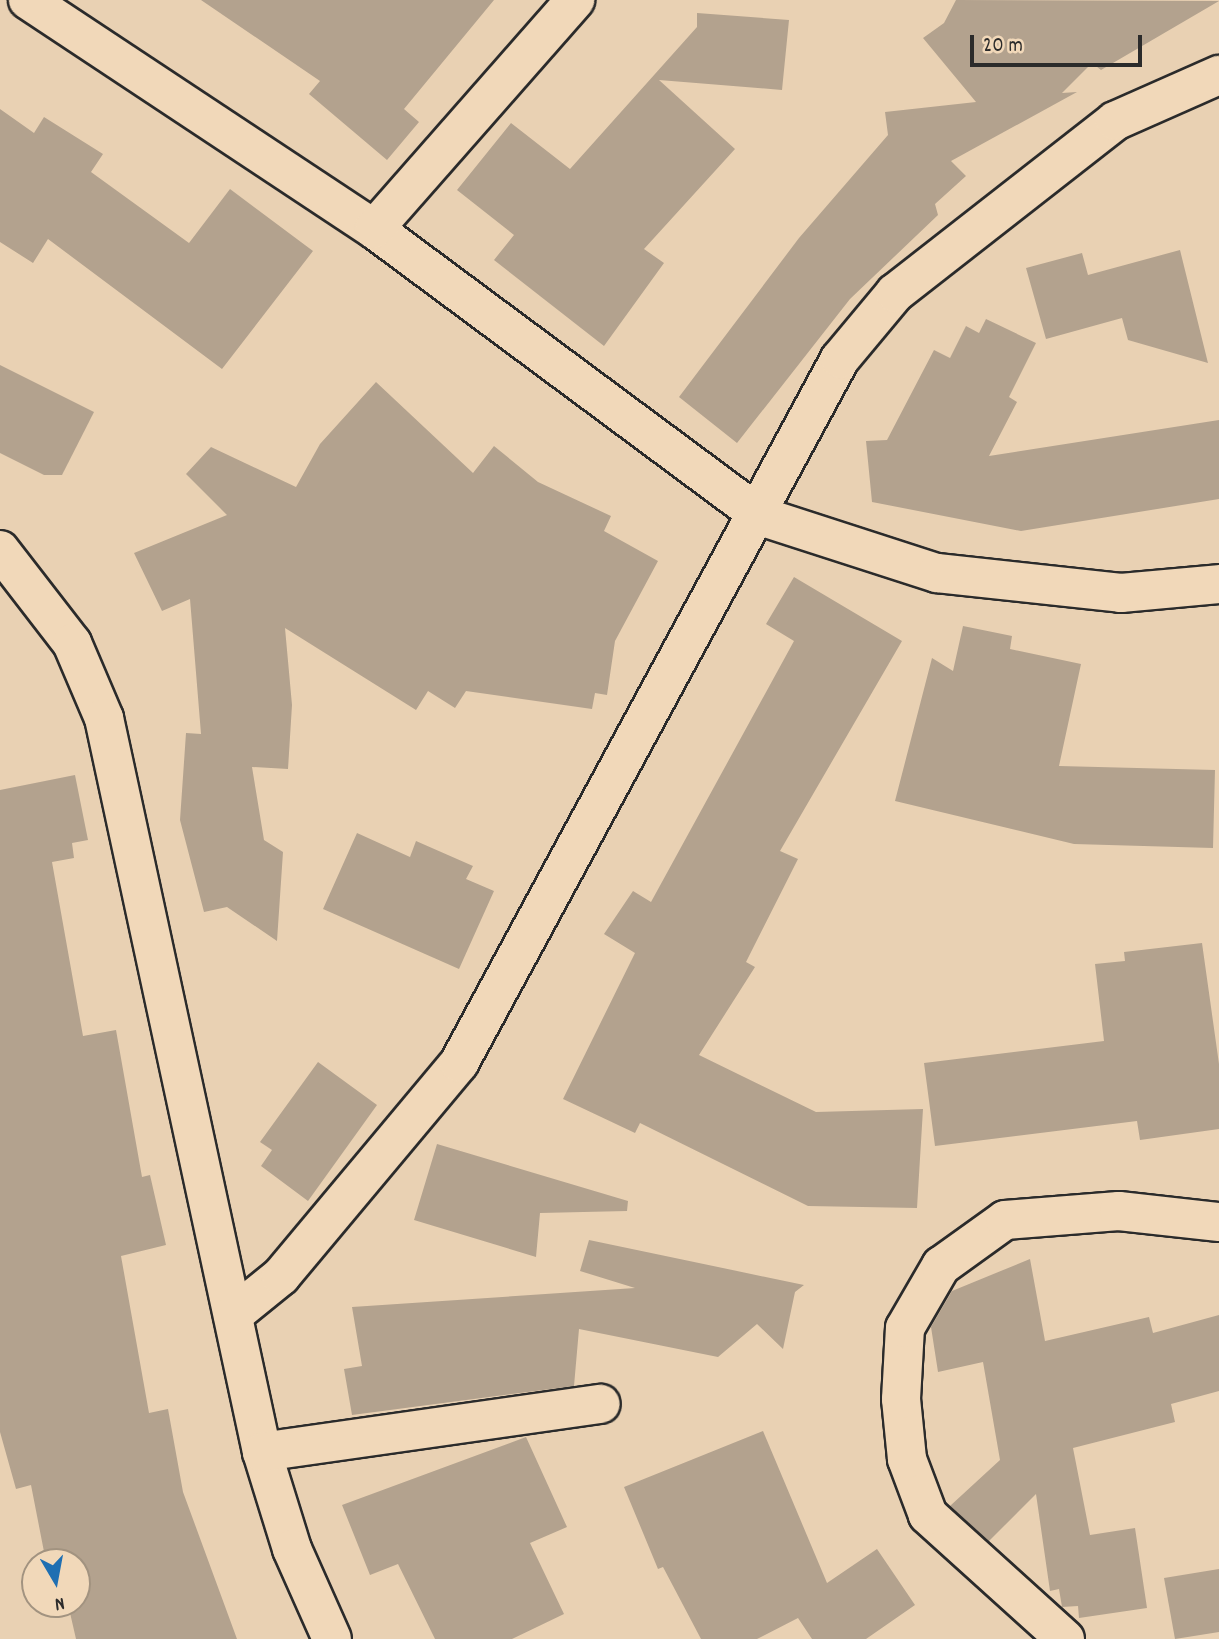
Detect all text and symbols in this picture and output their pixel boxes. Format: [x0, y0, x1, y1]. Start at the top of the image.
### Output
scale bar [974, 21, 1146, 65]
text: 20 m [983, 32, 1023, 62]
north arrow [21, 1548, 91, 1618]
text: N [52, 1588, 66, 1616]

